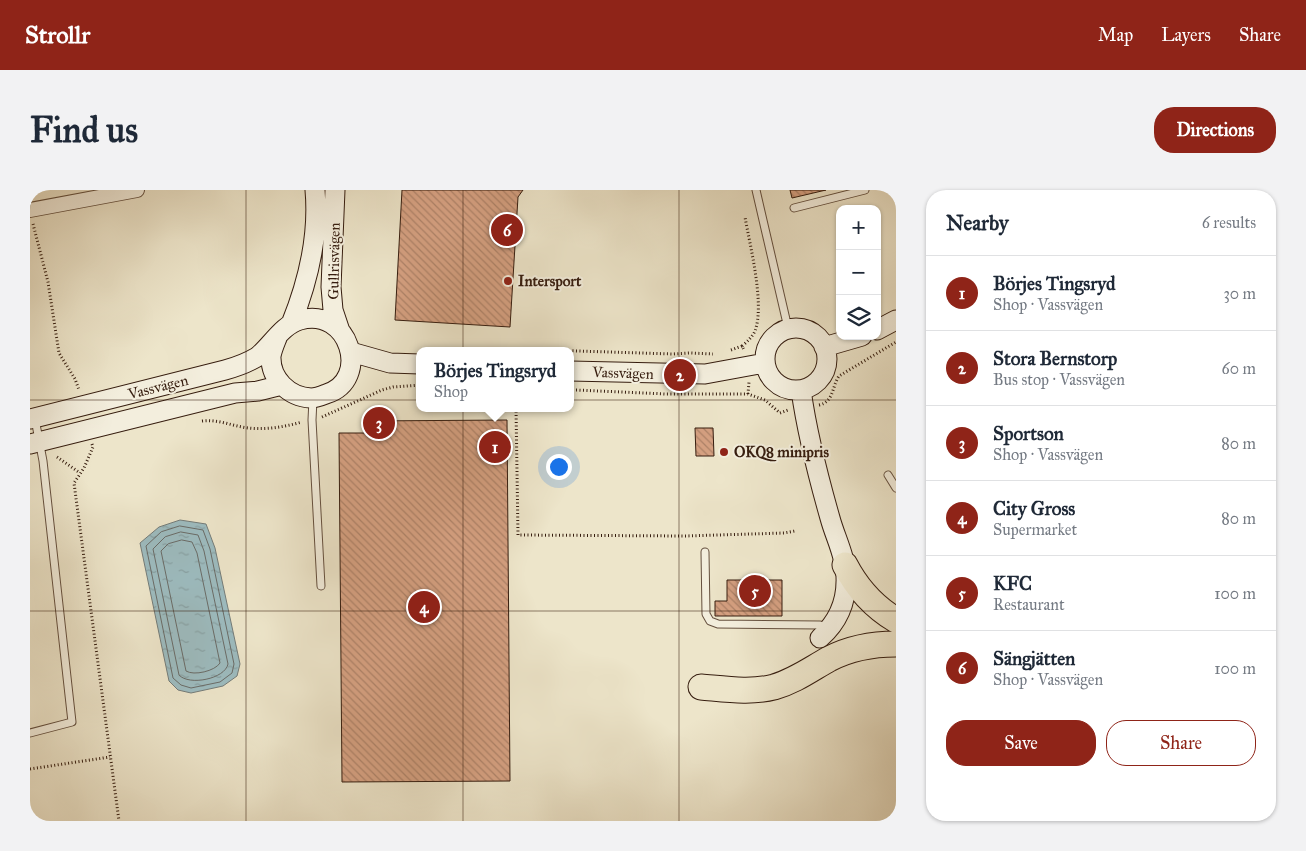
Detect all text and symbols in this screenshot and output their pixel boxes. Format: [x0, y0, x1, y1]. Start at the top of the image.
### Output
text: Strollr [25, 20, 90, 50]
text: Map [1098, 24, 1133, 46]
text: Layers [1161, 24, 1211, 46]
text: Share [1239, 24, 1281, 46]
button: Directions [1154, 107, 1276, 153]
text: Find us [30, 109, 138, 152]
map controls [836, 205, 881, 340]
button: + [836, 205, 881, 250]
text: Nearby [946, 210, 1009, 236]
pin: 6 [491, 211, 523, 249]
text: 6 results [1202, 213, 1256, 232]
street label: Gullrisvägen [324, 222, 344, 300]
button: − [836, 250, 881, 295]
place label: Intersport [518, 272, 582, 291]
text: Börjes Tingsryd [993, 272, 1116, 295]
marker: Intersport [502, 275, 514, 287]
text: 1 [959, 284, 965, 303]
text: 30 m [1223, 284, 1256, 303]
button: layers [836, 295, 881, 340]
text: Shop · Vassvägen [993, 295, 1103, 314]
popup [416, 347, 574, 412]
text: Stora Bernstorp [993, 347, 1117, 370]
pin: 2 [664, 356, 696, 394]
text: Börjes Tingsryd [434, 359, 556, 382]
text: 2 [958, 359, 966, 378]
text: 60 m [1222, 359, 1256, 378]
street label: Vassvägen [591, 363, 654, 383]
text: Bus stop · Vassvägen [993, 370, 1125, 389]
street label: Vassvägen [125, 371, 190, 403]
text: Shop [434, 382, 468, 401]
pin: 3 [363, 404, 395, 442]
text: Sportson [993, 422, 1064, 445]
pin: 1 [479, 428, 511, 466]
text: 3 [959, 434, 965, 453]
text: 80 m [1221, 434, 1256, 453]
place label: OKQ8 minipris [734, 443, 829, 462]
text: Shop · Vassvägen [993, 445, 1103, 464]
marker: OKQ8 minipris [718, 446, 730, 458]
your location [546, 454, 572, 480]
text: City Gross [993, 497, 1075, 520]
text: 4 [958, 509, 966, 528]
text: 80 m [1221, 509, 1256, 528]
text: Supermarket [993, 520, 1077, 539]
pin: 5 [739, 572, 771, 610]
text: KFC [993, 572, 1032, 595]
text: 5 [958, 584, 966, 603]
text: 100 m [1214, 584, 1256, 603]
pin: 4 [408, 588, 440, 626]
text: Restaurant [993, 595, 1065, 614]
text: Sängjätten [993, 647, 1075, 670]
text: 6 [958, 659, 966, 678]
text: 100 m [1214, 659, 1256, 678]
text: Shop · Vassvägen [993, 670, 1103, 689]
button: Save [946, 720, 1096, 766]
button: Share [1106, 720, 1256, 766]

